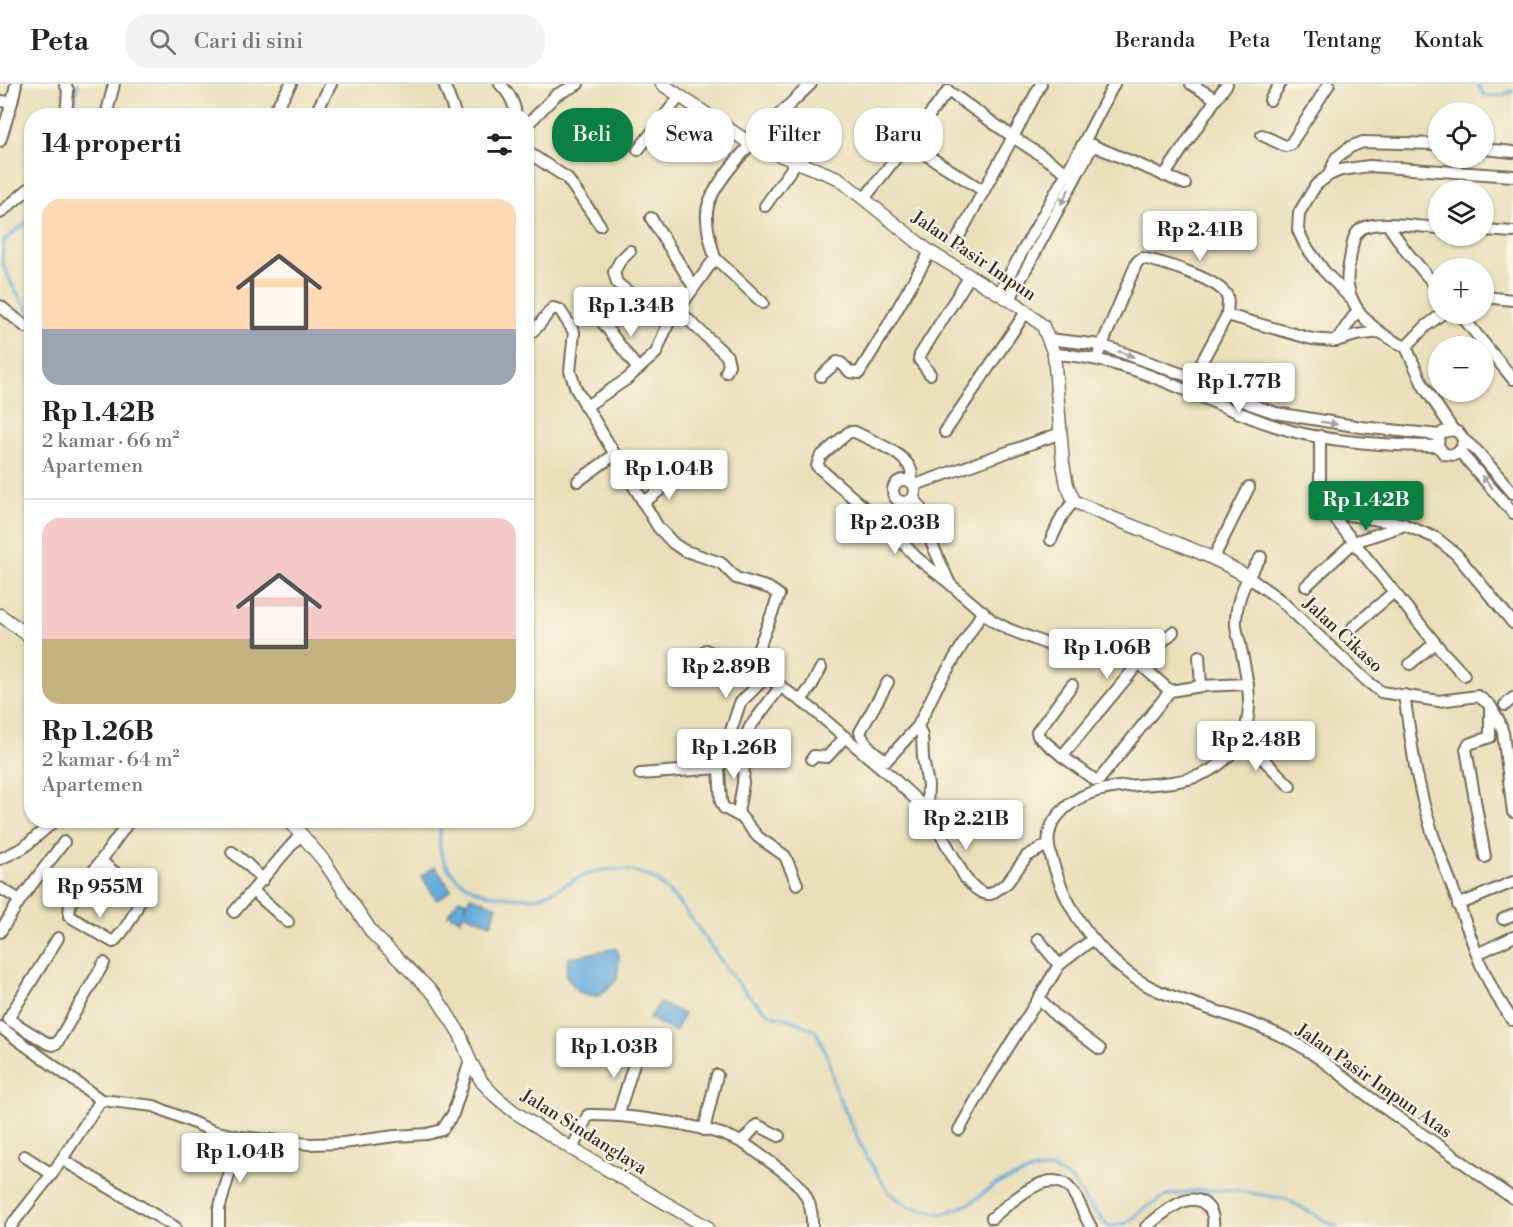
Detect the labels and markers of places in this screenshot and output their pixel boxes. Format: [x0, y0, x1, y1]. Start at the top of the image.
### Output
pin: Rp 2.41B [1138, 211, 1262, 262]
pin: Rp 1.34B [569, 287, 693, 338]
pin: Rp 1.77B [1177, 363, 1301, 414]
pin: Rp 1.04B [607, 450, 731, 501]
pin: Rp 1.42B [1304, 481, 1428, 532]
pin: Rp 2.03B [833, 504, 957, 555]
pin: Rp 1.06B [1045, 629, 1169, 680]
pin: Rp 2.89B [664, 648, 788, 699]
pin: Rp 2.48B [1194, 721, 1318, 772]
pin: Rp 1.26B [672, 729, 796, 780]
pin: Rp 2.21B [904, 800, 1028, 851]
pin: Rp 955M [45, 868, 155, 919]
pin: Rp 1.03B [552, 1028, 676, 1079]
pin: Rp 1.04B [178, 1133, 302, 1184]

